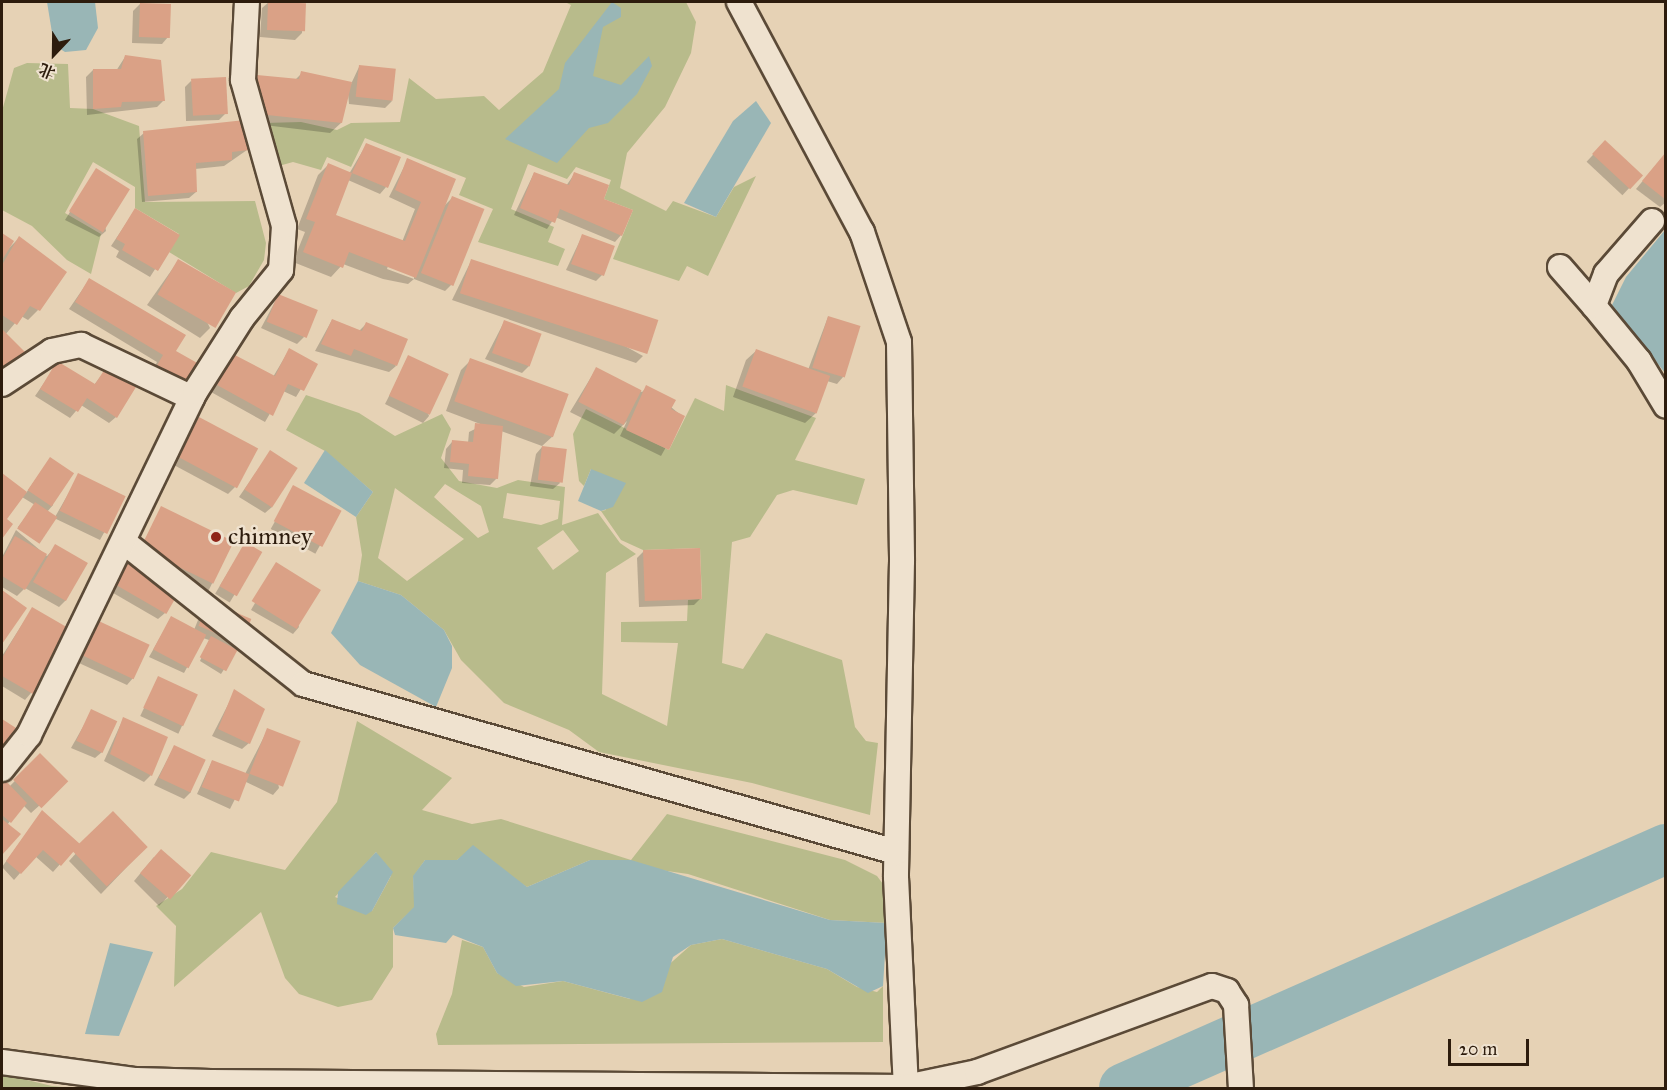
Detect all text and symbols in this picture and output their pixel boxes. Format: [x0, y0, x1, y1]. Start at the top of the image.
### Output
north arrow [24, 24, 84, 84]
text: 北 [36, 59, 58, 83]
place label: chimney [228, 523, 312, 551]
marker: chimney [209, 530, 223, 544]
scale bar [1451, 1027, 1532, 1065]
text: 20 m [1459, 1038, 1497, 1060]

